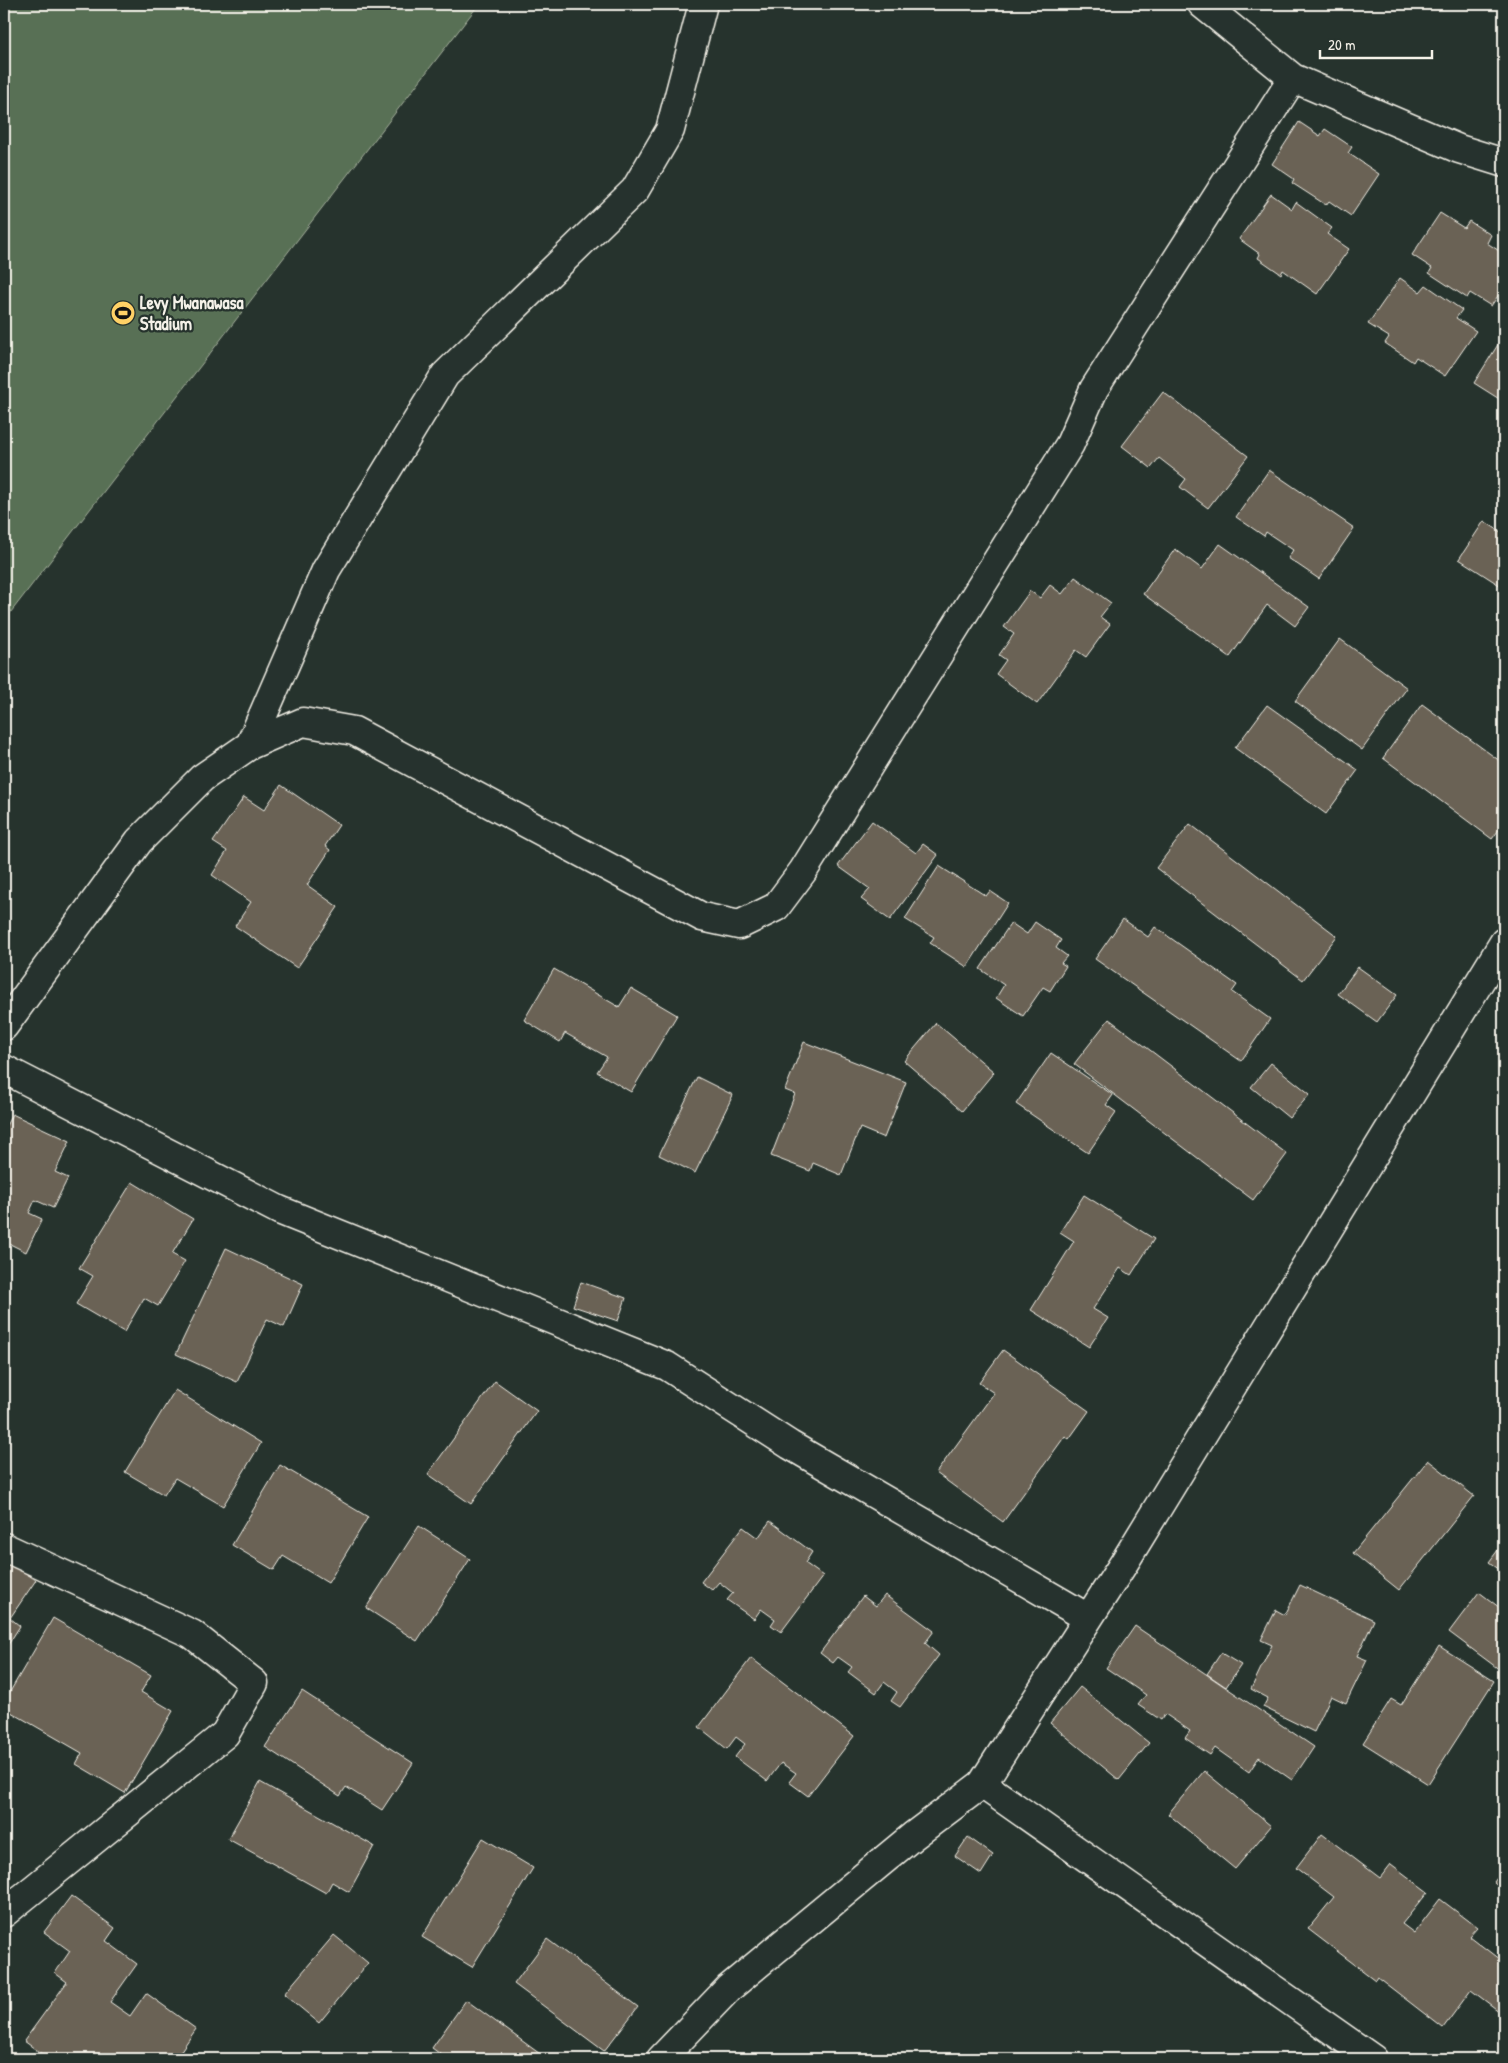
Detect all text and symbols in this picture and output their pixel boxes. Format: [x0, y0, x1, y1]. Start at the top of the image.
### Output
scale bar [1320, 28, 1433, 60]
text: 20 m [1328, 34, 1355, 55]
place label: Levy Mwanawasa Stadium [140, 290, 244, 336]
sports icon: Levy Mwanawasa Stadium [110, 300, 136, 326]

